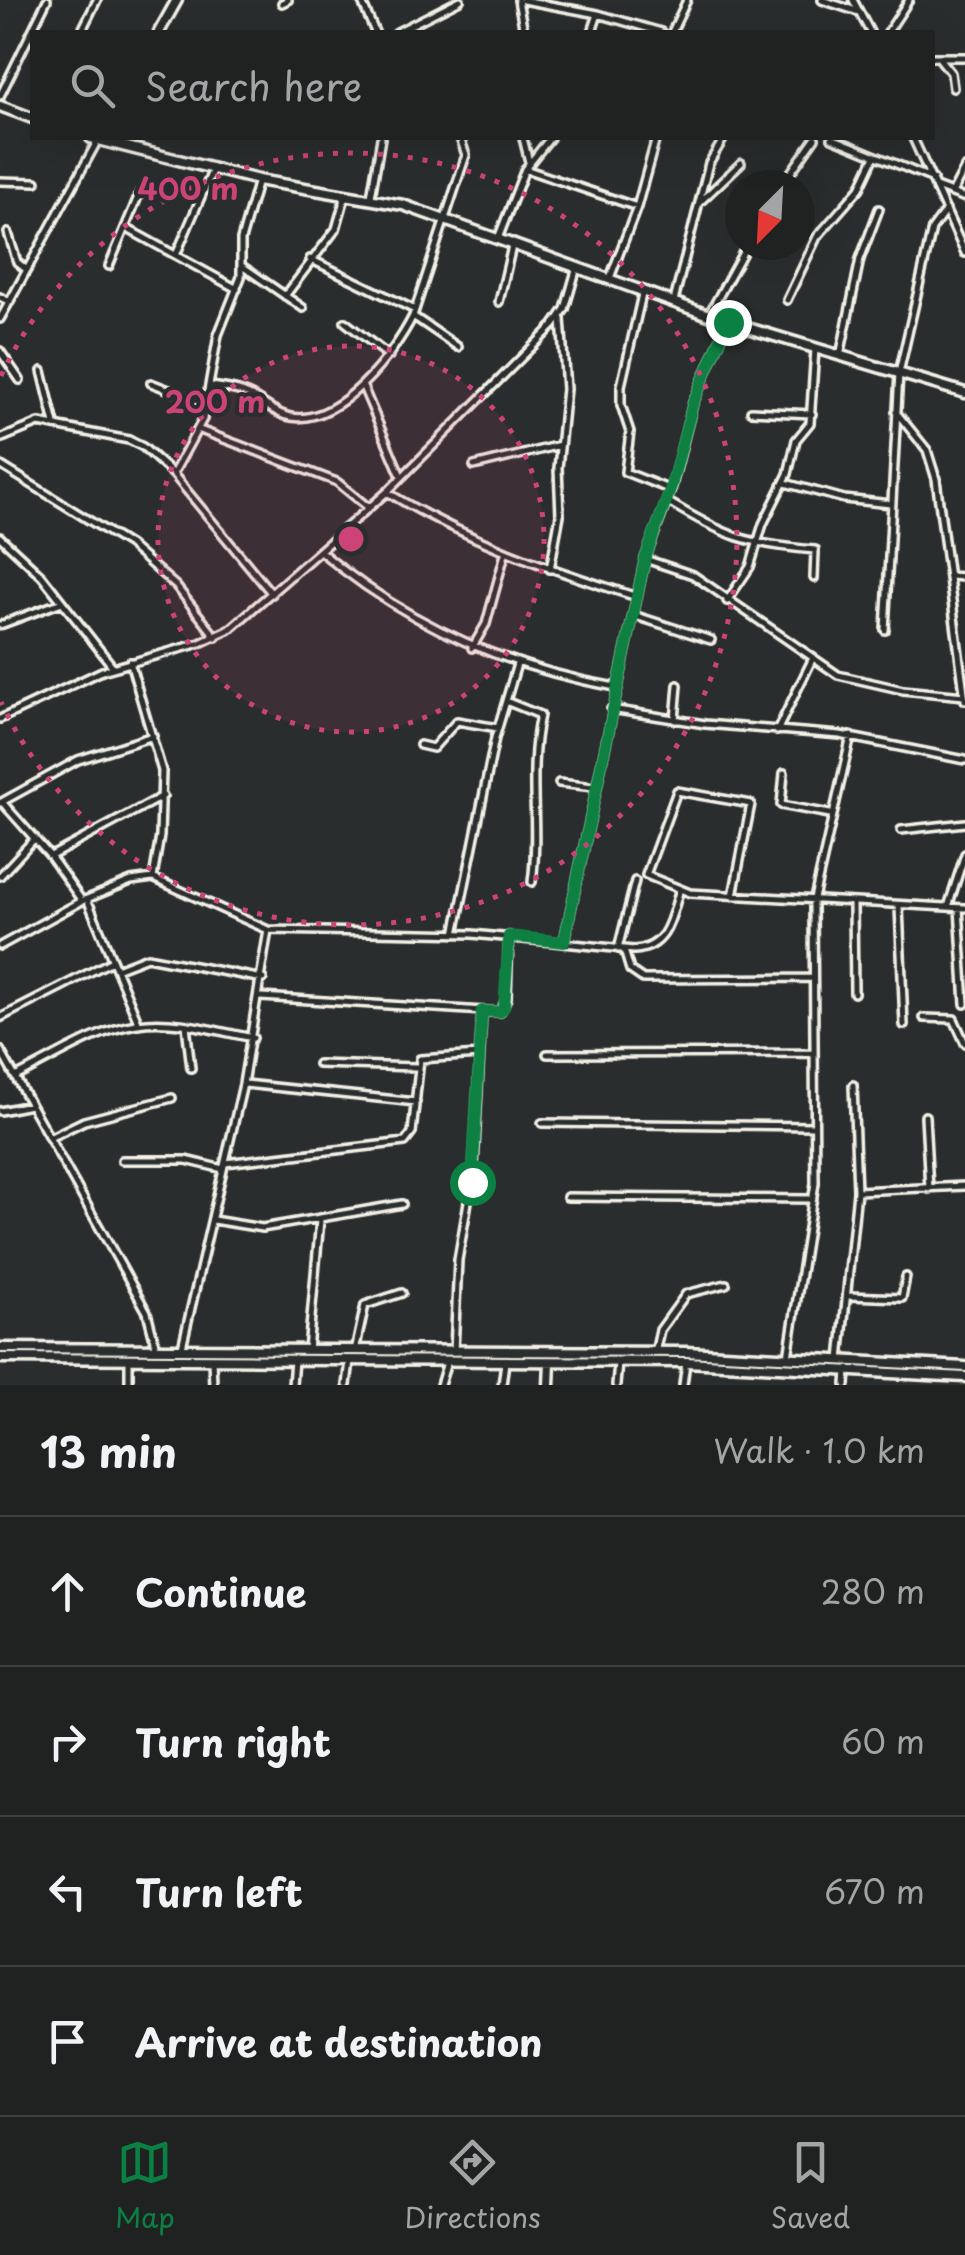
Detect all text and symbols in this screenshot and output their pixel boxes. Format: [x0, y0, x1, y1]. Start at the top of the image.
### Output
search box [30, 30, 935, 140]
text: Search here [145, 57, 362, 114]
icon: search [65, 58, 120, 113]
text: 400 m [137, 165, 239, 210]
north arrow [725, 170, 815, 260]
route end [706, 300, 752, 346]
text: 200 m [165, 378, 265, 423]
centre of rings [333, 521, 369, 557]
route start [450, 1160, 496, 1206]
text: 13 min [40, 1419, 177, 1482]
text: Walk · 1.0 km [713, 1426, 925, 1474]
text: Continue [135, 1563, 306, 1620]
icon: ahead [40, 1564, 95, 1619]
text: 280 m [821, 1567, 925, 1615]
text: Turn right [135, 1713, 331, 1770]
icon: right [40, 1714, 95, 1769]
text: 60 m [841, 1717, 925, 1765]
text: Turn left [135, 1863, 303, 1920]
icon: left [40, 1864, 95, 1919]
text: 670 m [824, 1867, 925, 1915]
text: Arrive at destination [135, 2013, 543, 2070]
icon: arrive [40, 2014, 95, 2069]
tab: Map [115, 2135, 175, 2238]
tab: Directions [405, 2135, 541, 2238]
tab: Saved [771, 2135, 850, 2238]

